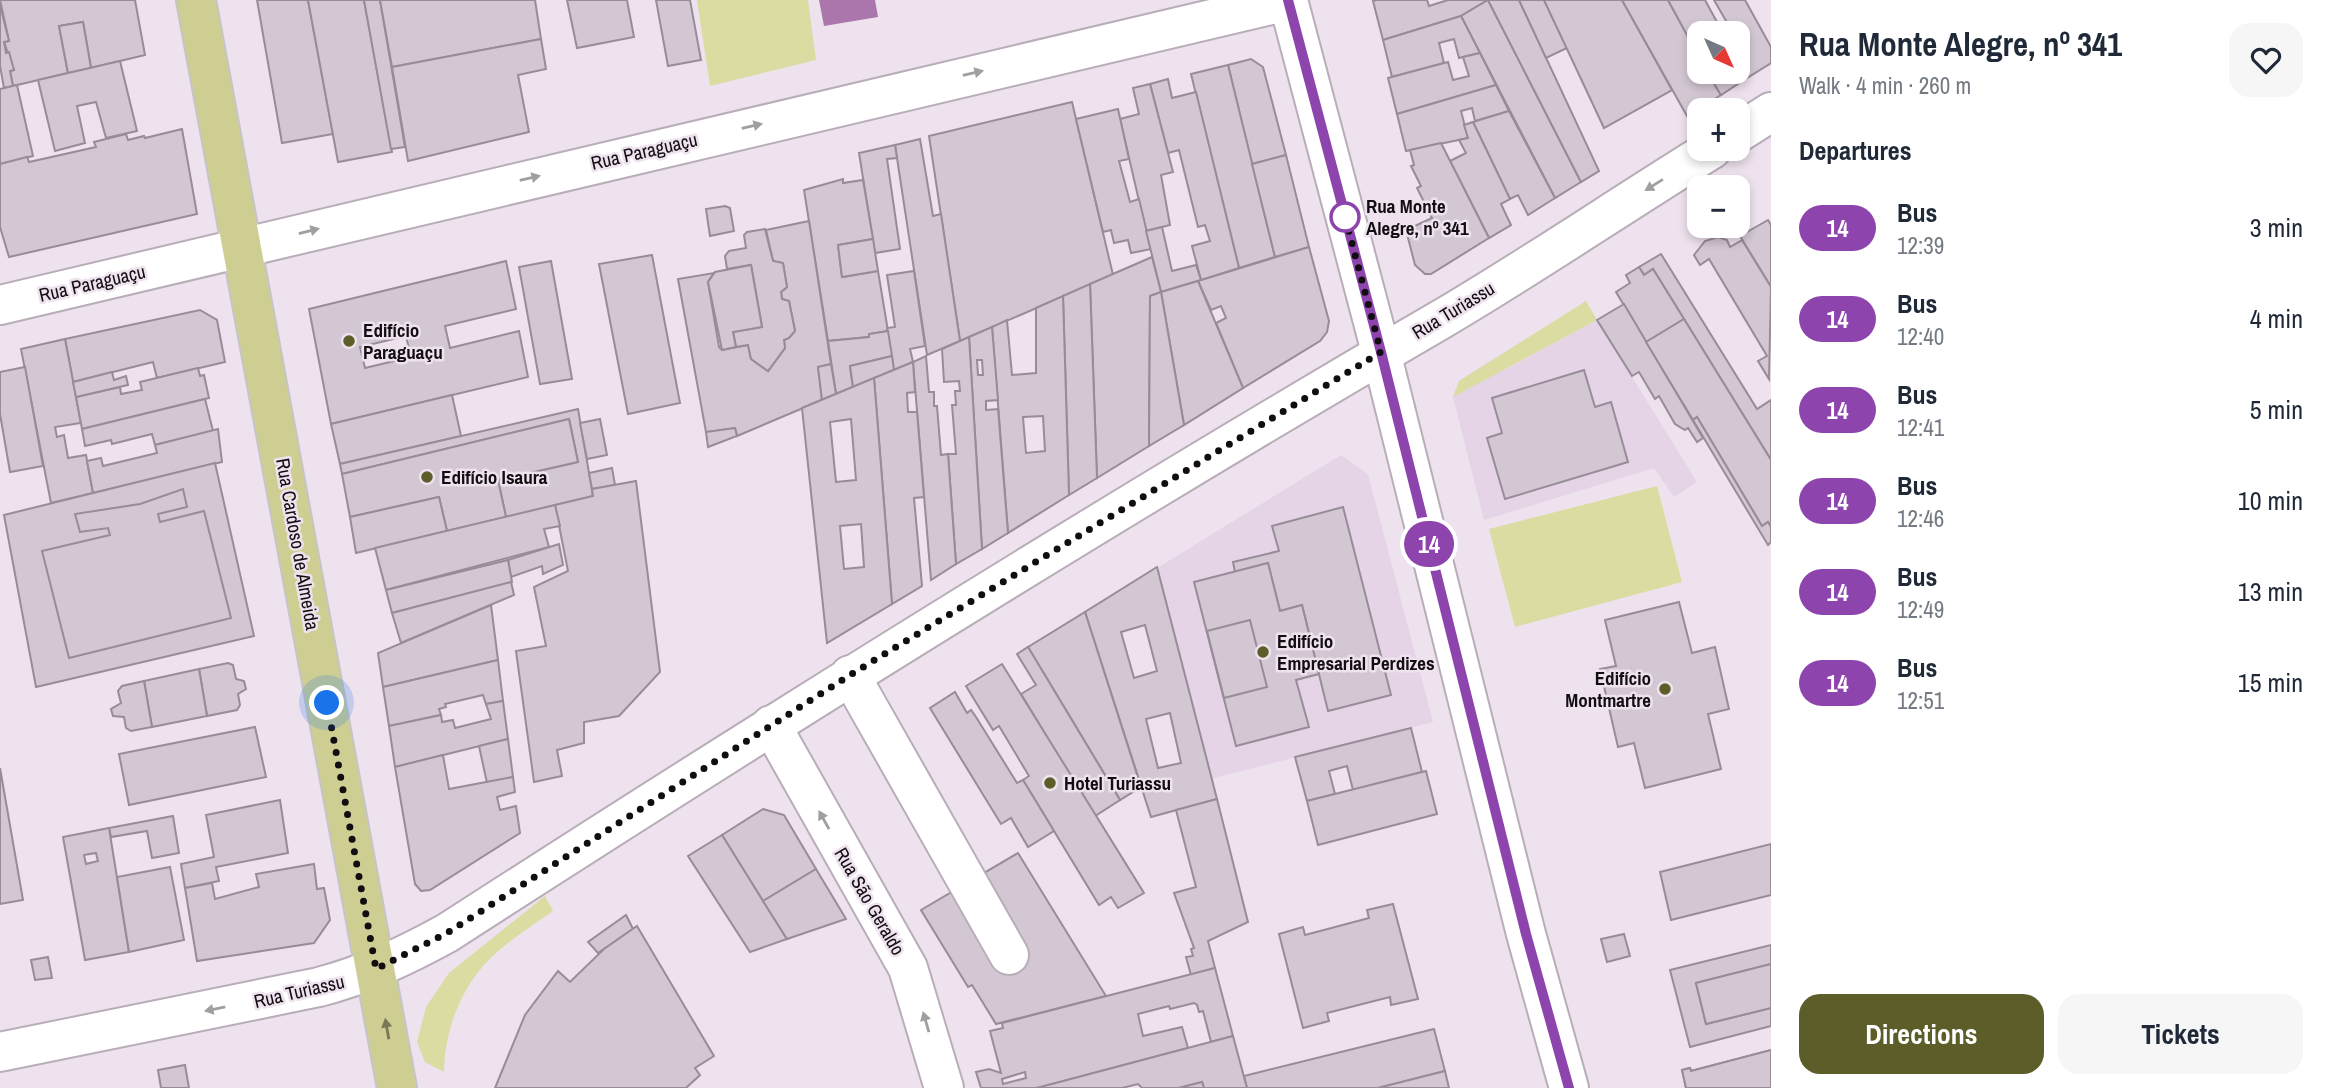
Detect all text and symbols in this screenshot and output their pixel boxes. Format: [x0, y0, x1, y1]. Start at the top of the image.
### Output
north arrow [1687, 21, 1750, 84]
map controls [1687, 21, 1750, 238]
text: Rua Monte Alegre, nº 341 [1799, 22, 2122, 66]
button: heart [2229, 23, 2303, 97]
one-way arrow [962, 67, 984, 78]
text: Walk · 4 min · 260 m [1799, 70, 1971, 101]
button: + [1687, 98, 1750, 161]
one-way arrow [741, 120, 763, 131]
street label: Rua Paraguaçu [588, 126, 700, 176]
text: Departures [1799, 133, 1912, 168]
one-way arrow [520, 173, 542, 184]
button: − [1687, 175, 1750, 238]
one-way arrow [1644, 178, 1664, 191]
place label: Rua Monte Alegre, nº 341 [1366, 193, 1469, 241]
text: Bus [1897, 195, 1937, 230]
marker: Rua Monte Alegre, nº 341 [1330, 202, 1360, 232]
text: 3 min [2250, 210, 2303, 245]
text: 14 [1827, 212, 1848, 244]
one-way arrow [298, 225, 320, 236]
text: 12:39 [1897, 230, 1944, 261]
street label: Rua Paraguaçu [36, 258, 148, 308]
street label: Rua Turiassu [1407, 275, 1499, 345]
text: Bus [1897, 286, 1937, 321]
text: 4 min [2250, 301, 2303, 336]
text: 14 [1827, 303, 1848, 335]
place label: Edifício Paraguaçu [363, 317, 443, 365]
text: 12:40 [1897, 321, 1944, 352]
marker: Edifício Paraguaçu [341, 333, 357, 349]
text: Bus [1897, 377, 1937, 412]
text: 5 min [2250, 392, 2303, 427]
text: 14 [1827, 394, 1848, 426]
text: 12:41 [1897, 412, 1944, 443]
street label: Rua Cardoso de Almeida [270, 456, 326, 632]
place label: Edifício Isaura [441, 464, 548, 490]
text: Bus [1897, 468, 1937, 503]
marker: Edifício Isaura [419, 469, 435, 485]
text: 10 min [2238, 483, 2303, 518]
text: 14 [1827, 485, 1848, 517]
text: 12:46 [1897, 503, 1944, 534]
line badge: 14 [1398, 521, 1460, 567]
text: 14 [1418, 528, 1440, 560]
text: Bus [1897, 559, 1937, 594]
text: 13 min [2238, 574, 2303, 609]
text: 14 [1827, 576, 1848, 608]
text: 12:49 [1897, 594, 1944, 625]
place label: Edifício Empresarial Perdizes [1277, 628, 1435, 676]
marker: Edifício Empresarial Perdizes [1255, 644, 1271, 660]
text: Bus [1897, 650, 1937, 685]
place label: Edifício Montmartre [1565, 665, 1651, 713]
text: 15 min [2238, 665, 2303, 700]
text: 14 [1827, 667, 1848, 699]
marker: Edifício Montmartre [1657, 681, 1673, 697]
your location [309, 685, 344, 720]
text: 12:51 [1897, 685, 1944, 716]
place label: Hotel Turiassu [1064, 770, 1171, 796]
marker: Hotel Turiassu [1042, 775, 1058, 791]
one-way arrow [818, 810, 830, 830]
street label: Rua São Geraldo [829, 842, 911, 960]
street label: Rua Turiassu [251, 968, 347, 1014]
button: Directions [1799, 994, 2044, 1074]
button: Tickets [2058, 994, 2303, 1074]
one-way arrow [204, 1004, 226, 1015]
one-way arrow [920, 1011, 931, 1033]
one-way arrow [381, 1017, 392, 1039]

